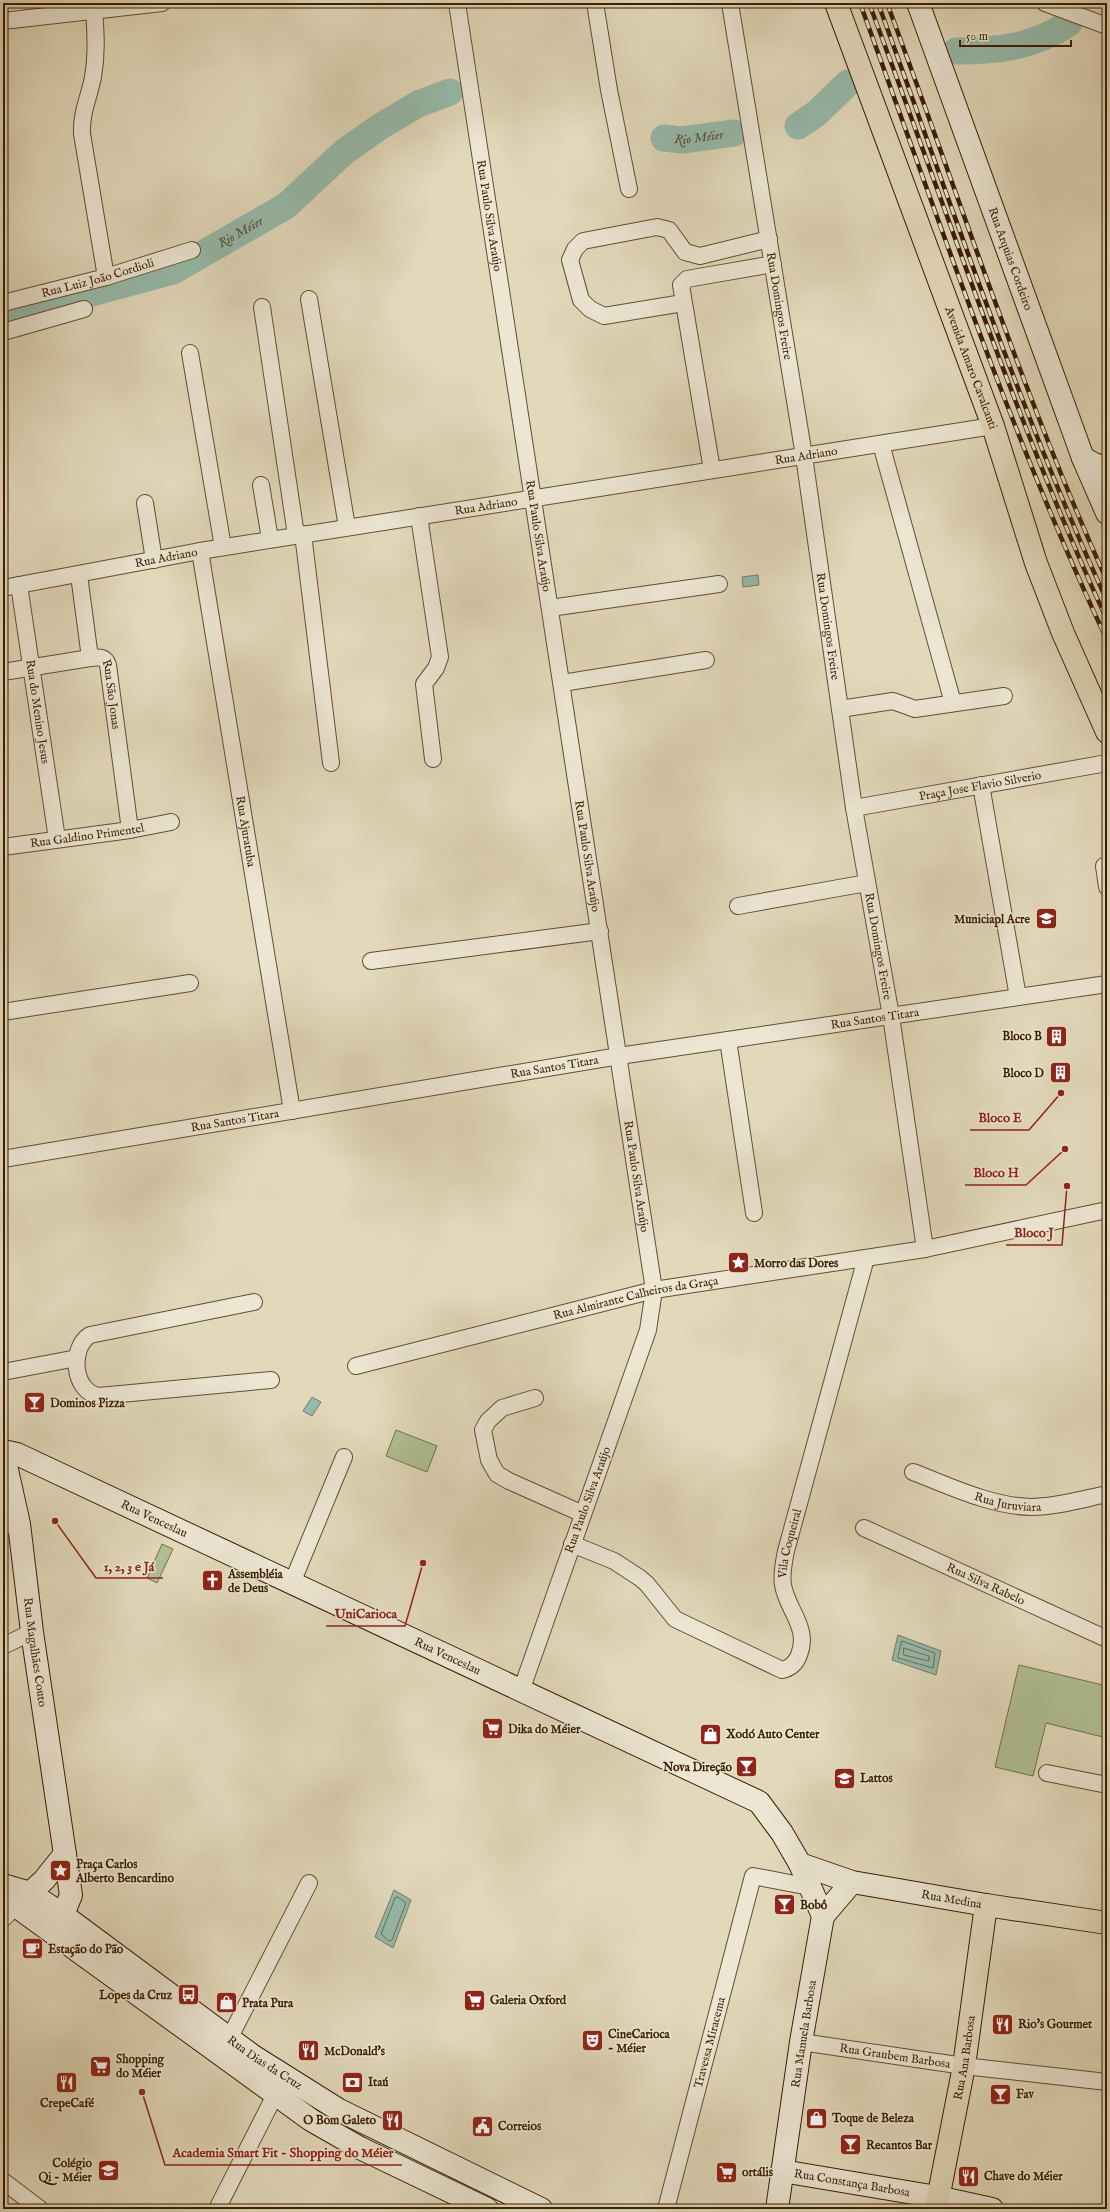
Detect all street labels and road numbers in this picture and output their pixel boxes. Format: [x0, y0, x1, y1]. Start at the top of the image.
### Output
street label: Rua Paulo Silva Araújo [474, 159, 506, 273]
street label: Rua Arquias Cordeiro [985, 205, 1036, 313]
street label: Rua Domingos Freire [763, 251, 796, 361]
street label: Rua Luiz João Cordioli [40, 255, 156, 301]
street label: Avenida Amaro Cavalcanti [941, 303, 1001, 431]
street label: Rua Adriano [774, 443, 839, 468]
street label: Rua Paulo Silva Araújo [523, 479, 555, 593]
street label: Rua Adriano [454, 493, 519, 518]
street label: Rua Adriano [134, 544, 199, 571]
street label: Rua Domingos Freire [813, 572, 843, 682]
street label: Rua São Jonas [99, 657, 124, 730]
street label: Rua do Menino Jesus [23, 658, 53, 765]
street label: Praça Jose Flavio Silverio [918, 767, 1043, 804]
street label: Rua Ajuratuba [233, 795, 259, 869]
street label: Rua Paulo Silva Araújo [572, 799, 604, 913]
street label: Rua Galdino Primentel [29, 820, 146, 851]
street label: Rua Domingos Freire [862, 892, 896, 1001]
street label: Rua Santos Titara [830, 1004, 921, 1032]
street label: Rua Santos Titara [509, 1052, 600, 1082]
street label: Rua Santos Titara [190, 1105, 281, 1135]
street label: Rua Paulo Silva Araújo [621, 1120, 653, 1234]
street label: Rua Almirante Calheiros da Graça [551, 1273, 720, 1323]
street label: Rua Paulo Silva Araújo [562, 1444, 614, 1555]
street label: Rua Juruviara [972, 1489, 1042, 1515]
street label: Rua Venceslau [119, 1496, 190, 1540]
street label: Vila Coqueiral [775, 1506, 805, 1579]
street label: Rua Silva Rabelo [944, 1559, 1028, 1608]
street label: Rua Magalhães Couto [20, 1597, 51, 1708]
street label: Rua Venceslau [412, 1634, 483, 1678]
street label: Rua Medina [920, 1887, 984, 1912]
street label: Rua Manuela Barbosa [788, 1978, 820, 2089]
street label: Travessa Miracema [690, 1995, 729, 2090]
street label: Rua Ana Barbosa [950, 2014, 978, 2101]
street label: Rua Dias da Cruz [225, 2032, 306, 2093]
street label: Rua Graubem Barbosa [838, 2040, 952, 2072]
street label: Rua Constança Barbosa [793, 2166, 912, 2200]

